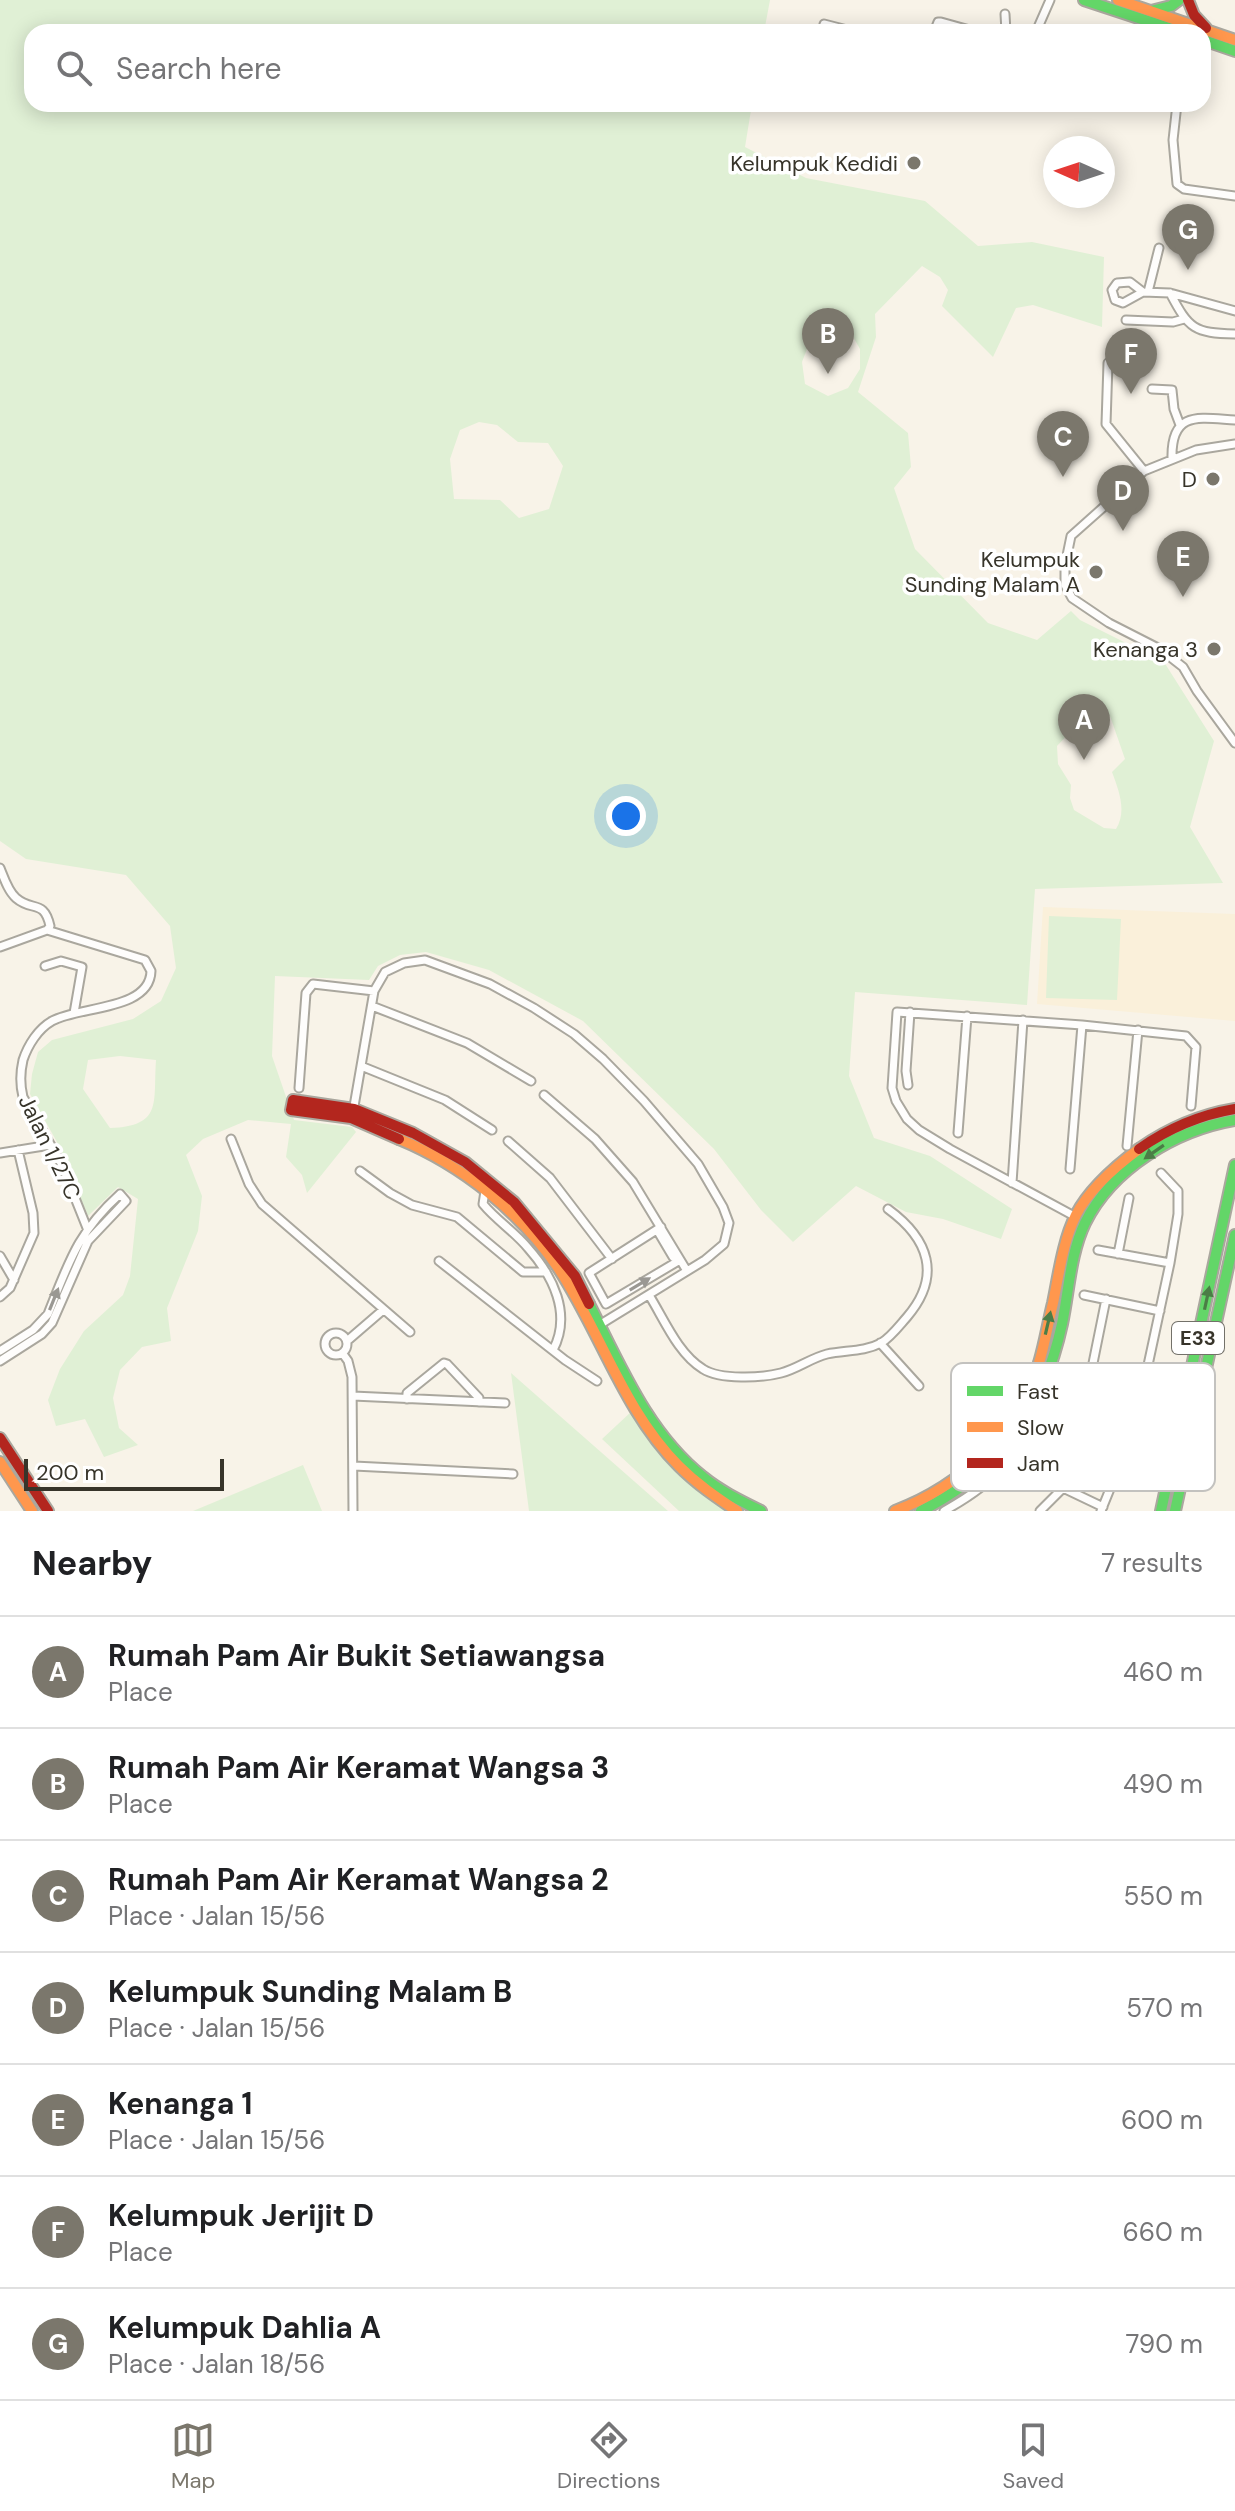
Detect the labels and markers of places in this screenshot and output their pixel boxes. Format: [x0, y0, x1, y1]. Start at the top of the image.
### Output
place label: Kelumpuk Kedidi [730, 149, 898, 178]
marker: Kelumpuk Kedidi [905, 154, 923, 172]
pin: G [1162, 204, 1214, 270]
pin: B [802, 308, 854, 374]
pin: F [1105, 328, 1157, 394]
pin: C [1037, 411, 1089, 477]
pin: D [1097, 465, 1149, 531]
place label: D [1182, 465, 1197, 494]
marker: D [1204, 470, 1222, 488]
pin: E [1157, 531, 1209, 597]
place label: Kelumpuk Sunding Malam A [905, 545, 1080, 599]
marker: Kelumpuk Sunding Malam A [1087, 563, 1105, 581]
place label: Kenanga 3 [1093, 635, 1198, 664]
marker: Kenanga 3 [1205, 640, 1223, 658]
pin: A [1058, 694, 1110, 760]

